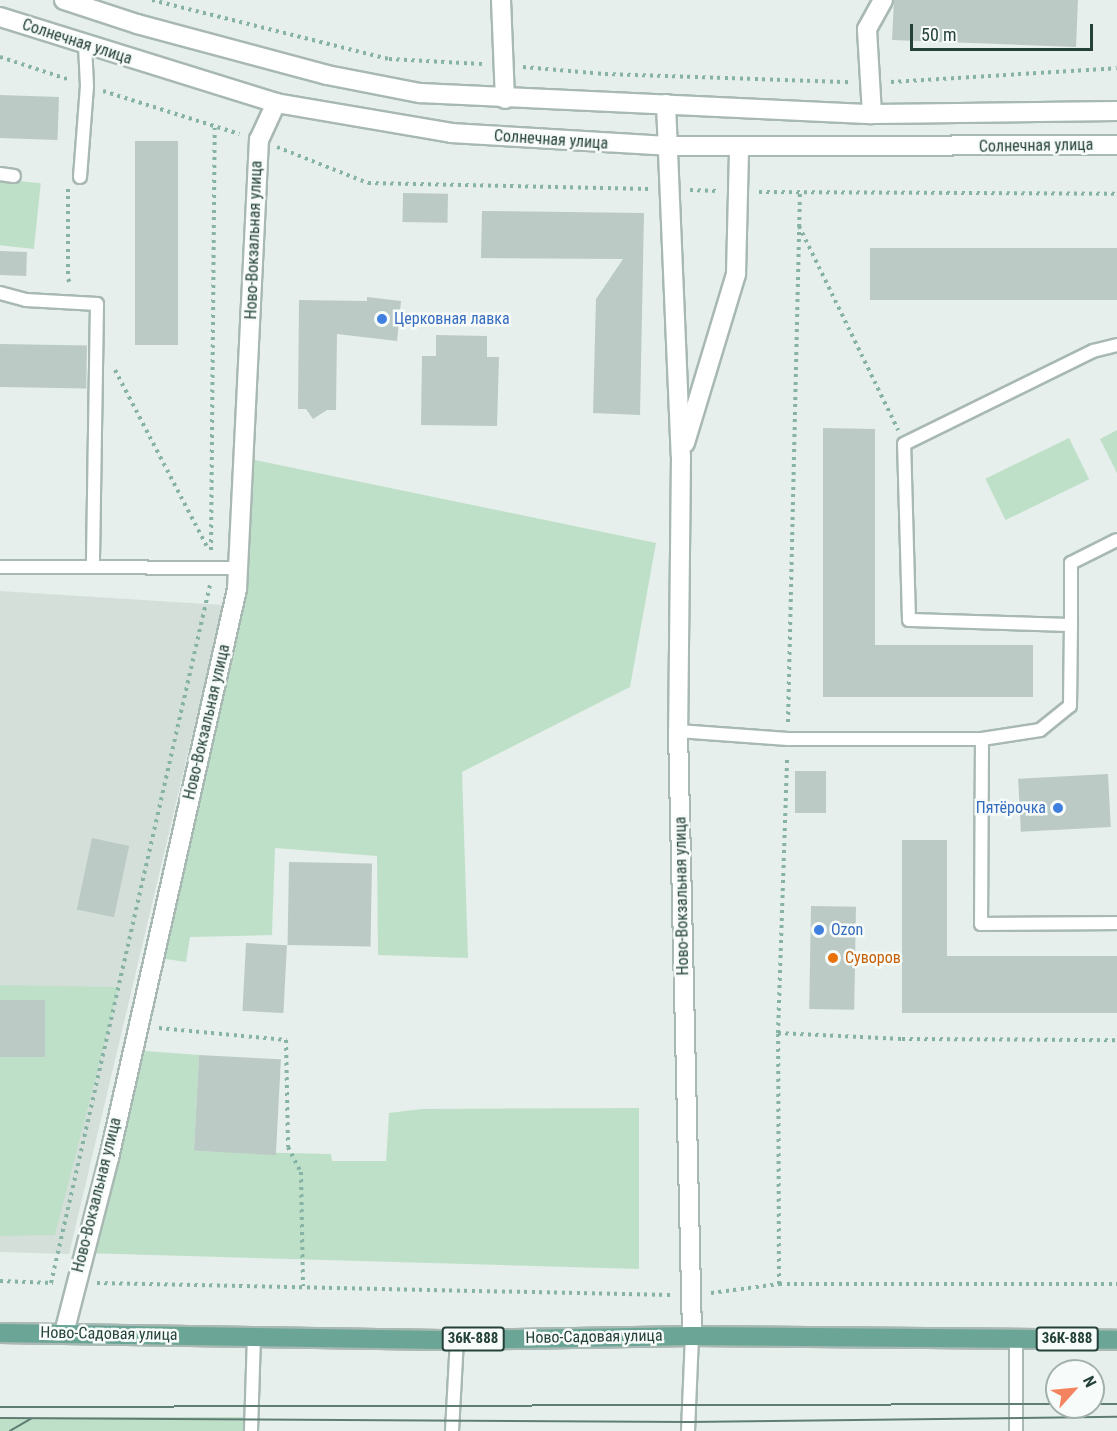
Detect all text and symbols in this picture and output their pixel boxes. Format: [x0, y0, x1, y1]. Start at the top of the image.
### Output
scale bar [913, 12, 1096, 50]
street label: Солнечная улица [20, 15, 134, 69]
text: 50 m [921, 24, 956, 45]
street label: Солнечная улица [493, 126, 609, 154]
street label: Солнечная улица [979, 135, 1093, 157]
street label: Ново-Вокзальная улица [242, 160, 266, 320]
place label: Церковная лавка [394, 309, 510, 329]
marker: Церковная лавка [375, 312, 389, 326]
street label: Ново-Вокзальная улица [180, 642, 234, 802]
place label: Пятёрочка [976, 798, 1046, 818]
marker: Пятёрочка [1051, 801, 1065, 815]
street label: Ново-Вокзальная улица [671, 816, 693, 976]
place label: Ozon [831, 920, 863, 940]
marker: Ozon [812, 923, 826, 937]
place label: Суворов [845, 948, 901, 968]
marker: Суворов [826, 951, 840, 965]
street label: Ново-Вокзальная улица [68, 1116, 126, 1274]
street label: Ново-Садовая улица [40, 1323, 178, 1345]
street label: Ново-Садовая улица [525, 1326, 663, 1348]
road number: 36К-888 [442, 1327, 504, 1351]
road number: 36К-888 [1036, 1327, 1098, 1351]
north arrow [1045, 1359, 1105, 1419]
text: N [1079, 1373, 1100, 1390]

